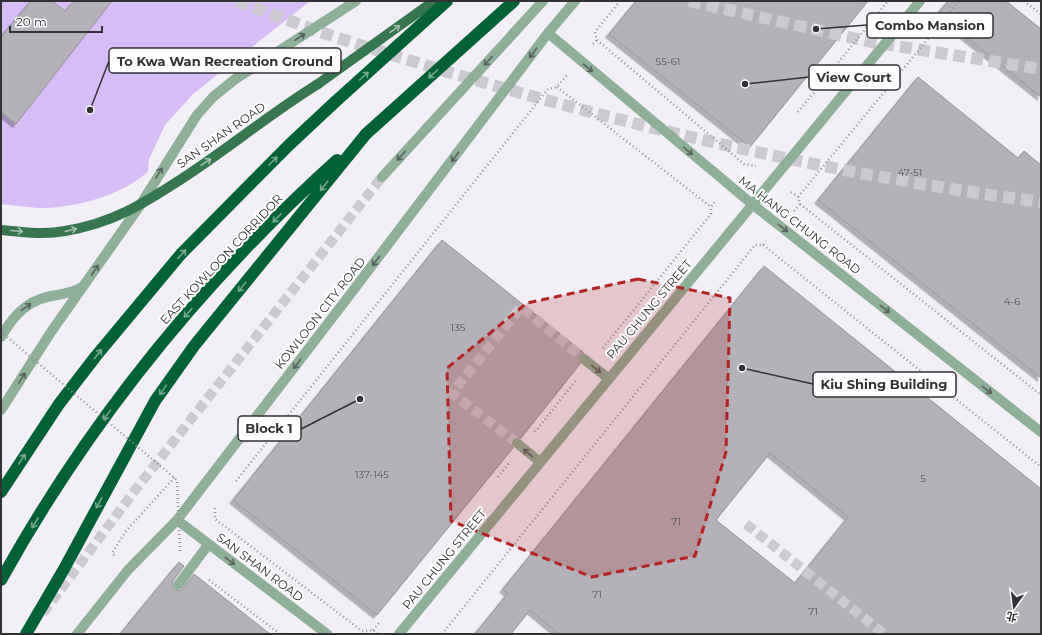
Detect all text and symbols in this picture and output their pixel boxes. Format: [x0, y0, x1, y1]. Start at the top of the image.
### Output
scale bar [10, 8, 102, 34]
callout: Combo Mansion [867, 13, 993, 38]
text: 20 m [16, 14, 47, 29]
text: Combo Mansion [875, 17, 985, 33]
one-way arrow [389, 25, 400, 33]
one-way arrow [295, 33, 306, 41]
one-way arrow [529, 47, 537, 58]
callout: To Kwa Wan Recreation Ground [109, 48, 341, 73]
text: To Kwa Wan Recreation Ground [117, 53, 333, 69]
house number: 55-61 [656, 55, 680, 68]
one-way arrow [484, 56, 493, 66]
one-way arrow [583, 63, 594, 72]
callout: View Court [809, 65, 900, 90]
one-way arrow [428, 69, 438, 79]
text: View Court [815, 69, 892, 85]
one-way arrow [359, 71, 369, 80]
street label: SAN SHAN ROAD [174, 99, 268, 171]
one-way arrow [683, 146, 693, 155]
one-way arrow [396, 151, 405, 162]
one-way arrow [450, 151, 459, 162]
one-way arrow [268, 156, 278, 166]
one-way arrow [200, 158, 211, 166]
house number: 47-51 [898, 166, 922, 179]
one-way arrow [155, 168, 164, 179]
street label: MA HANG CHUNG ROAD [736, 173, 864, 277]
one-way arrow [320, 180, 329, 191]
street label: EAST KOWLOON CORRIDOR [157, 191, 286, 327]
one-way arrow [272, 213, 282, 223]
one-way arrow [778, 224, 789, 233]
one-way arrow [64, 226, 77, 233]
one-way arrow [10, 228, 23, 235]
one-way arrow [177, 249, 186, 259]
street label: KOWLOON CITY ROAD [272, 254, 368, 372]
one-way arrow [372, 255, 380, 266]
street label: PAU CHUNG STREET [603, 256, 695, 362]
one-way arrow [91, 265, 99, 276]
one-way arrow [238, 281, 247, 292]
house number: 4-6 [1004, 295, 1020, 308]
one-way arrow [20, 303, 31, 311]
one-way arrow [880, 305, 891, 313]
one-way arrow [183, 308, 193, 318]
house number: 135 [451, 321, 466, 334]
one-way arrow [93, 348, 102, 359]
one-way arrow [293, 358, 301, 369]
one-way arrow [591, 365, 602, 373]
one-way arrow [19, 372, 27, 384]
callout: Kiu Shing Building [813, 372, 956, 397]
text: Kiu Shing Building [821, 376, 947, 392]
one-way arrow [159, 384, 167, 395]
one-way arrow [982, 385, 993, 394]
one-way arrow [103, 409, 111, 420]
callout: Block 1 [238, 416, 301, 441]
text: Block 1 [245, 420, 293, 436]
one-way arrow [523, 448, 534, 457]
one-way arrow [18, 454, 26, 465]
house number: 137-145 [355, 468, 389, 481]
house number: 5 [920, 472, 926, 485]
one-way arrow [95, 497, 103, 509]
street label: PAU CHUNG STREET [399, 506, 489, 612]
house number: 71 [671, 515, 681, 528]
one-way arrow [30, 517, 38, 529]
street label: SAN SHAN ROAD [214, 530, 306, 605]
one-way arrow [224, 557, 235, 565]
north arrow [994, 587, 1034, 627]
house number: 71 [592, 588, 602, 601]
house number: 71 [808, 605, 818, 618]
text: 北 [1005, 609, 1019, 625]

